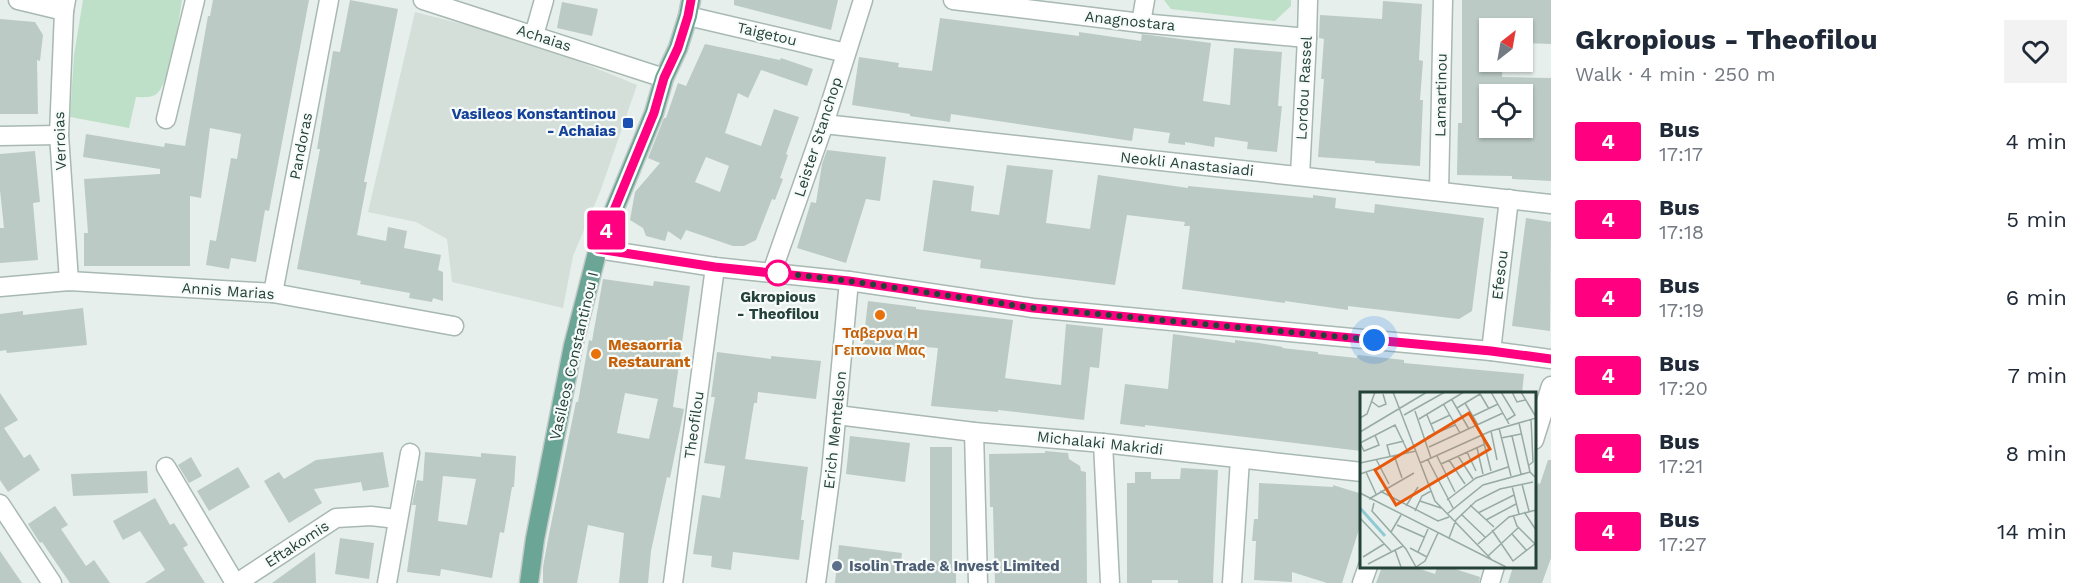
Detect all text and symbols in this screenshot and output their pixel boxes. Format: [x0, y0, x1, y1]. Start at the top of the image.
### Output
street label: Anagnostara [1084, 7, 1177, 35]
street label: Taigetou [735, 18, 799, 50]
north arrow [1479, 18, 1533, 72]
map controls [1479, 18, 1533, 138]
button: heart [2004, 20, 2067, 83]
street label: Achaias [514, 21, 574, 55]
text: Gkropious - Theofilou [1575, 23, 1878, 56]
street label: Lordou Rassel [1292, 35, 1316, 140]
street label: Lamartinou [1431, 53, 1451, 137]
text: Walk · 4 min · 250 m [1575, 62, 1776, 86]
street label: Leister Stanchop [790, 75, 846, 199]
button: locate [1479, 84, 1533, 138]
place label: Vasileos Konstantinou - Achaias [452, 105, 616, 140]
street label: Verroias [50, 111, 70, 171]
street label: Pandoras [286, 111, 316, 181]
marker: Vasileos Konstantinou - Achaias [621, 116, 635, 130]
text: Bus [1659, 117, 1699, 142]
text: 4 [1601, 129, 1615, 154]
text: 4 min [2006, 129, 2067, 154]
text: 17:17 [1659, 142, 1703, 166]
street label: Neokli Anastasiadi [1119, 148, 1255, 180]
text: Bus [1659, 195, 1699, 220]
text: 4 [1601, 207, 1615, 232]
text: 5 min [2006, 207, 2067, 232]
line badge: 4 [586, 210, 626, 250]
text: 4 [599, 218, 613, 243]
text: 17:18 [1659, 220, 1704, 244]
street label: Efesou [1488, 249, 1512, 301]
marker: Gkropious - Theofilou [765, 260, 791, 286]
street label: Vasileos Constantinou I [546, 270, 602, 442]
text: Bus [1659, 273, 1699, 298]
street label: Annis Marias [181, 279, 275, 303]
text: 4 [1601, 285, 1615, 310]
text: 6 min [2006, 285, 2067, 310]
place label: Gkropious - Theofilou [737, 288, 819, 323]
text: 17:19 [1659, 298, 1704, 322]
marker: Ταβερνα Η Γειτονια Μας [873, 308, 887, 322]
place label: Ταβερνα Η Γειτονια Μας [834, 324, 926, 359]
your location [1359, 325, 1389, 355]
place label: Mesaorria Restaurant [608, 336, 691, 371]
marker: Mesaorria Restaurant [589, 347, 603, 361]
text: Bus [1659, 351, 1699, 376]
text: 4 [1601, 363, 1615, 388]
text: 7 min [2007, 363, 2067, 388]
street label: Erich Mentelson [820, 370, 850, 490]
text: 17:20 [1659, 376, 1708, 400]
street label: Theofilou [680, 390, 708, 460]
inset map [1360, 392, 1536, 568]
street label: Michalaki Makridi [1036, 427, 1164, 459]
text: Bus [1659, 429, 1699, 454]
text: 4 [1601, 441, 1615, 466]
text: 8 min [2006, 441, 2067, 466]
text: 17:21 [1659, 454, 1703, 478]
text: Bus [1659, 507, 1699, 532]
street label: Eftakomis [262, 517, 332, 571]
text: 4 [1601, 519, 1615, 544]
text: 14 min [1997, 519, 2067, 544]
text: 17:27 [1659, 532, 1706, 556]
place label: Isolin Trade & Invest Limited [849, 557, 1060, 575]
marker: Isolin Trade & Invest Limited [830, 559, 844, 573]

